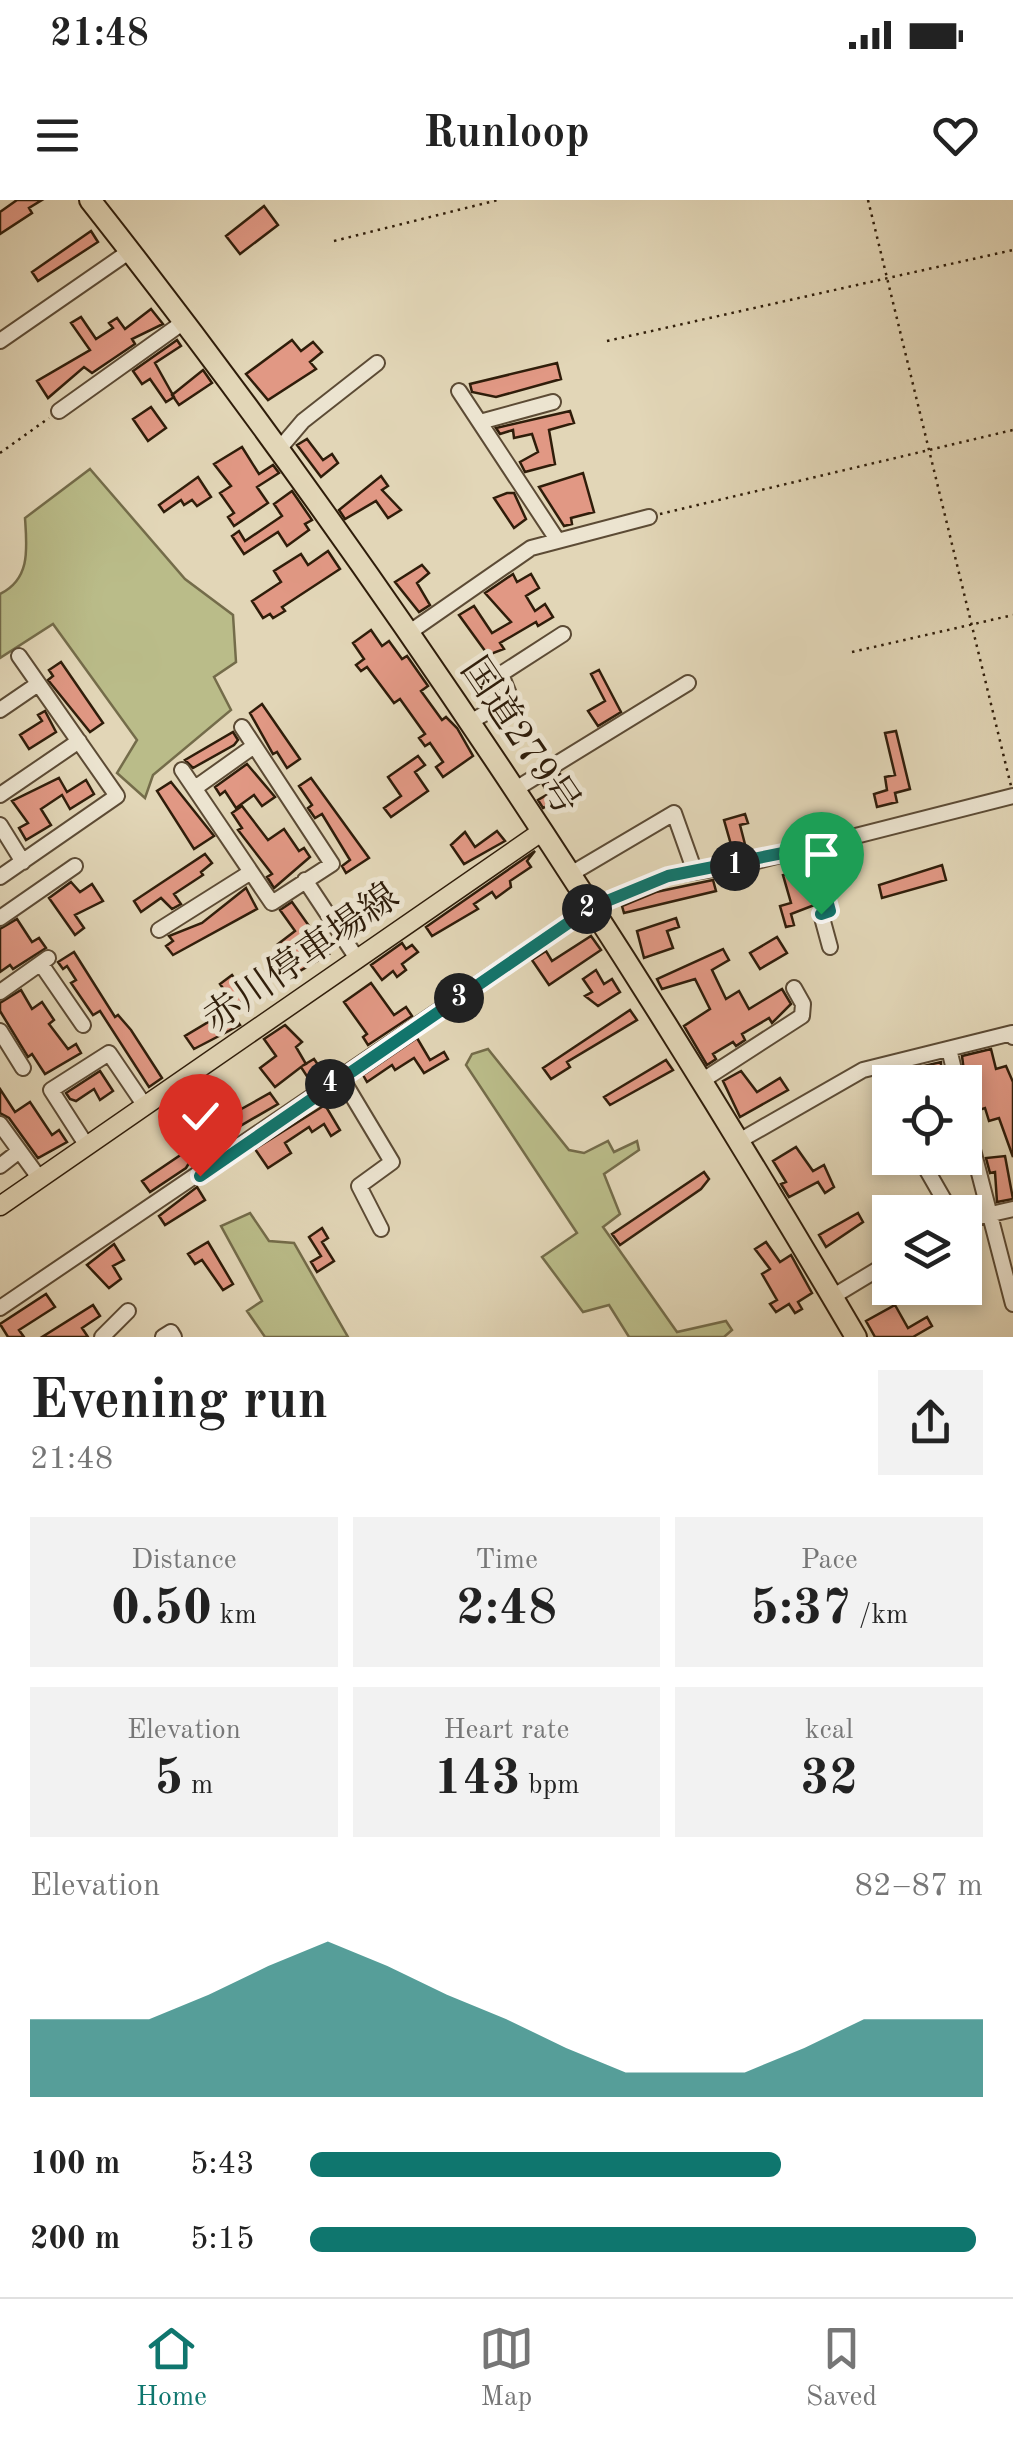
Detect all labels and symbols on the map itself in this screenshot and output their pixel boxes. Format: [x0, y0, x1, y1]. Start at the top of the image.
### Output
street label: 国道279号 [453, 650, 588, 822]
pin [779, 812, 864, 915]
pin: 1 [710, 841, 760, 891]
street label: 赤川停車場線 [195, 875, 406, 1040]
pin: 2 [562, 884, 612, 934]
pin: 3 [434, 973, 484, 1023]
pin: 4 [305, 1059, 355, 1109]
pin [158, 1074, 243, 1177]

